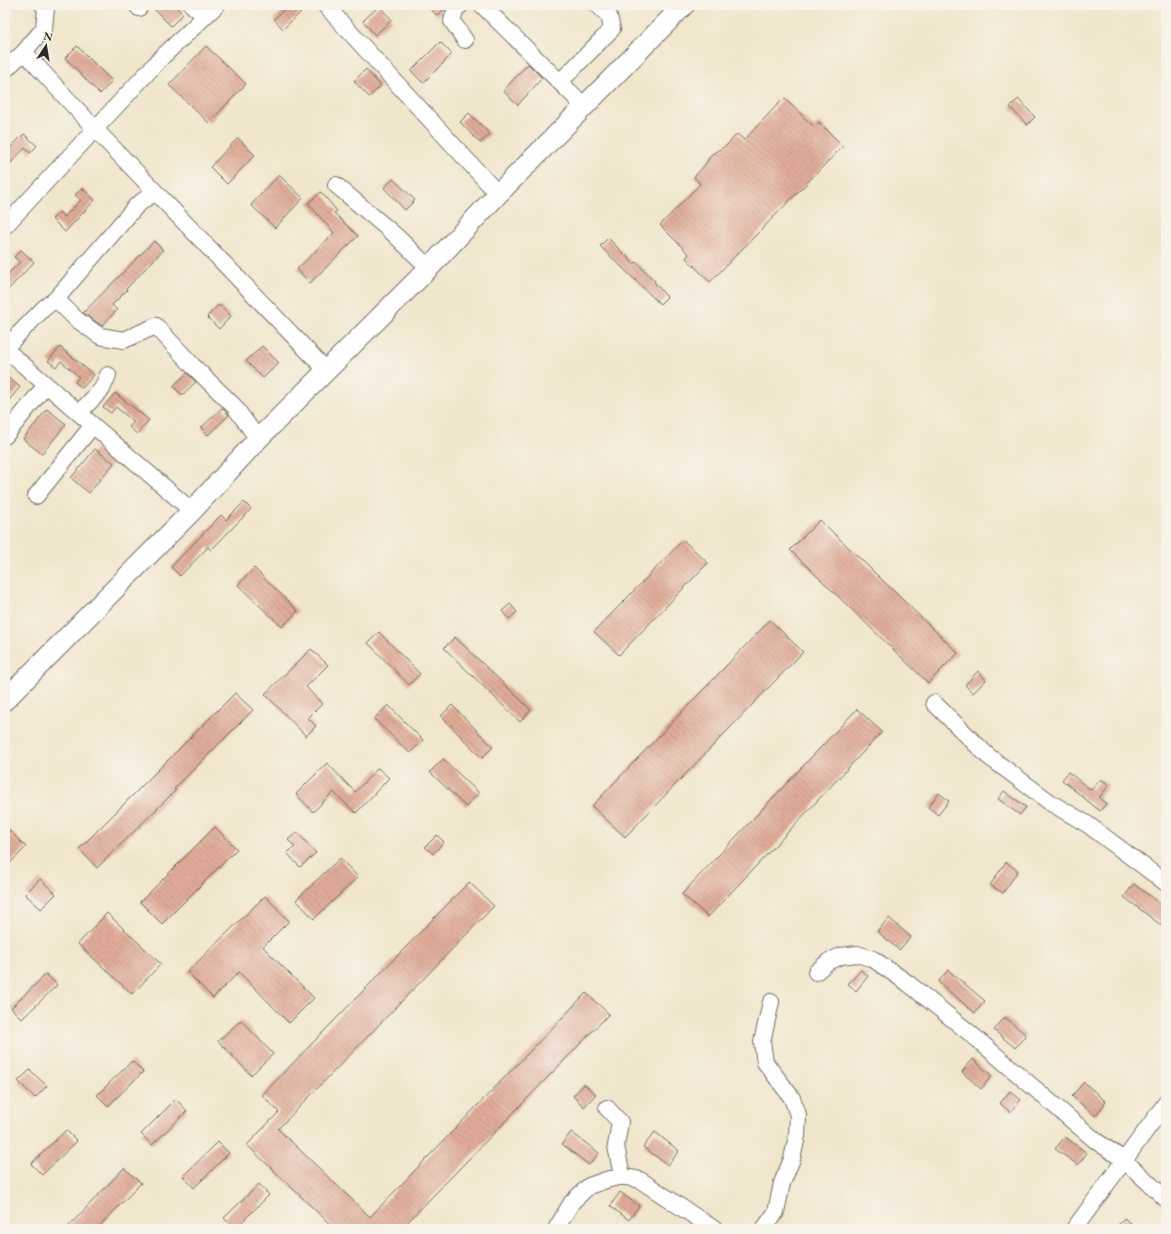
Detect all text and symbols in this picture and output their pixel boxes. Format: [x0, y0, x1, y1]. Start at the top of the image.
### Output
north arrow [26, 26, 66, 66]
text: N [42, 28, 54, 44]

